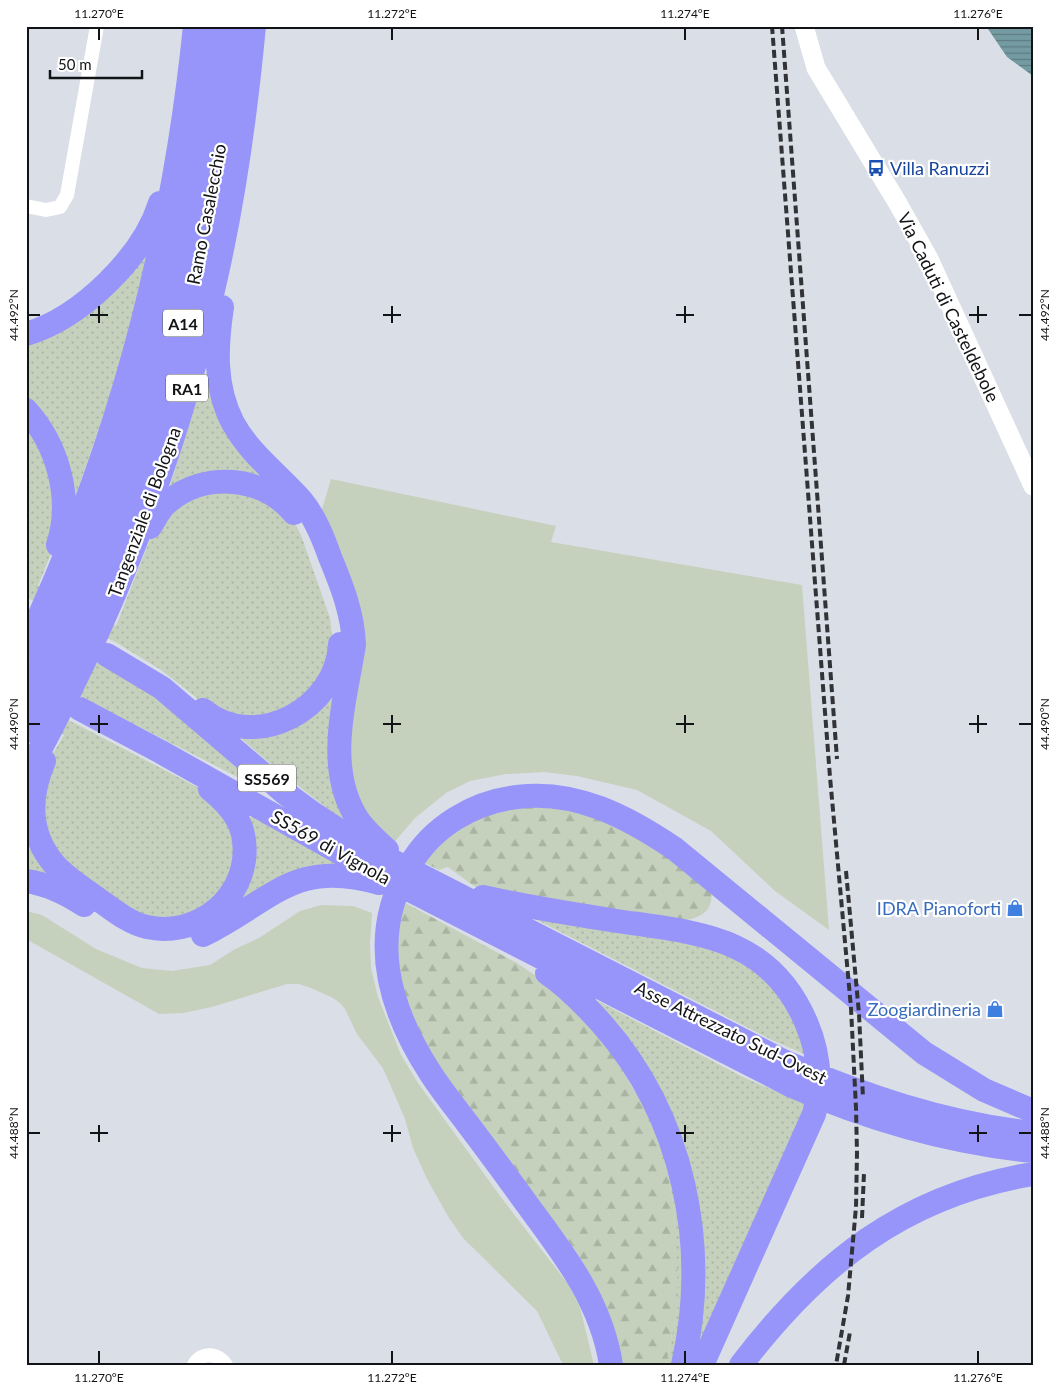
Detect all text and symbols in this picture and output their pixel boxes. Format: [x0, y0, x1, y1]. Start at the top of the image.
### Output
text: 11.270°E [74, 6, 124, 21]
text: 11.272°E [367, 6, 417, 21]
text: 11.274°E [660, 6, 710, 21]
text: 11.276°E [953, 6, 1003, 21]
scale bar [50, 48, 142, 80]
text: 50 m [58, 55, 92, 73]
street label: Ramo Casalecchio [182, 142, 230, 286]
place label: Villa Ranuzzi [890, 157, 989, 179]
bus stop icon: Villa Ranuzzi [866, 158, 886, 178]
street label: Via Caduti di Casteldebole [893, 209, 1005, 405]
text: 44.492°N [6, 289, 21, 341]
text: 44.492°N [1037, 289, 1052, 341]
road number: A14 [163, 309, 203, 336]
road number: RA1 [166, 374, 208, 402]
street label: Tangenziale di Bologna [103, 424, 185, 600]
text: 44.490°N [6, 698, 21, 750]
text: 44.490°N [1037, 698, 1052, 750]
road number: SS569 [238, 764, 296, 791]
street label: SS569 di Vignola [267, 805, 395, 889]
place label: IDRA Pianoforti [877, 897, 1001, 919]
shop icon: IDRA Pianoforti [1005, 898, 1025, 918]
street label: Asse Attrezzato Sud-Ovest [631, 976, 831, 1088]
place label: Zoogiardineria [868, 998, 981, 1020]
shop icon: Zoogiardineria [985, 999, 1005, 1019]
text: 44.488°N [6, 1107, 21, 1159]
text: 44.488°N [1037, 1107, 1052, 1159]
text: 11.270°E [74, 1370, 124, 1385]
text: 11.272°E [367, 1370, 417, 1385]
text: 11.274°E [660, 1370, 710, 1385]
text: 11.276°E [953, 1370, 1003, 1385]

